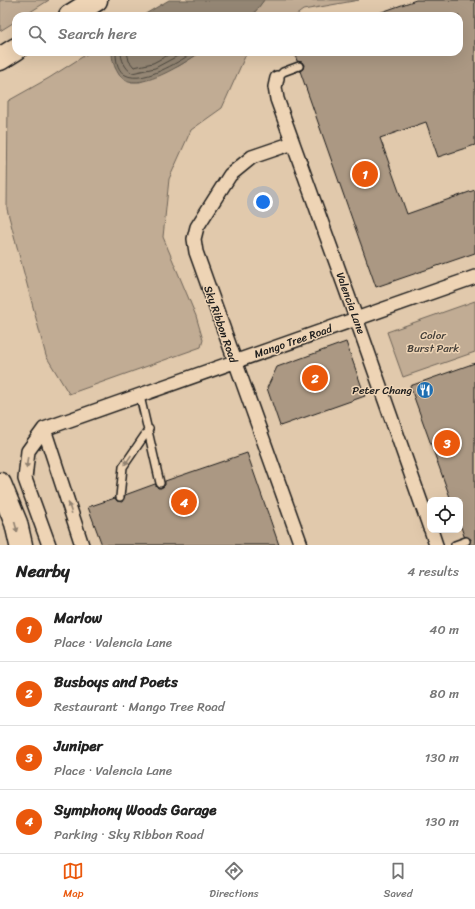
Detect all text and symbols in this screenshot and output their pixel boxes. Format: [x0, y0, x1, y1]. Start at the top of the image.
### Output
search box [12, 12, 463, 56]
text: Search here [58, 21, 137, 47]
icon: search [26, 23, 48, 45]
pin: 1 [352, 159, 378, 189]
your location [253, 192, 273, 212]
street label: Valencia Lane [331, 269, 371, 337]
street label: Sky Ribbon Road [198, 283, 243, 367]
street label: Mango Tree Road [252, 319, 336, 364]
park label: Color Burst Park [407, 326, 459, 358]
pin: 2 [302, 363, 328, 393]
restaurant icon: Peter Chang [415, 380, 435, 400]
place label: Peter Chang [352, 381, 412, 400]
pin: 3 [434, 428, 460, 458]
one-way arrow [124, 455, 132, 466]
one-way arrow [23, 457, 30, 469]
pin: 4 [171, 487, 197, 517]
map controls [427, 497, 463, 533]
button: locate [427, 497, 463, 533]
one-way arrow [67, 502, 73, 514]
one-way arrow [14, 521, 20, 533]
text: Nearby [16, 556, 70, 586]
text: 4 results [407, 560, 459, 583]
text: Marlow [54, 605, 102, 631]
text: 1 [26, 618, 32, 641]
text: 40 m [429, 618, 459, 641]
text: Place · Valencia Lane [54, 631, 172, 654]
text: Busboys and Poets [54, 669, 178, 695]
text: 2 [25, 682, 33, 705]
text: 80 m [430, 682, 459, 705]
text: Restaurant · Mango Tree Road [54, 695, 225, 718]
text: Juniper [54, 733, 103, 759]
text: 3 [25, 746, 33, 769]
text: 130 m [425, 746, 459, 769]
text: Place · Valencia Lane [54, 759, 172, 782]
text: Symphony Woods Garage [54, 797, 216, 823]
text: 4 [25, 810, 33, 833]
text: 130 m [425, 810, 459, 833]
text: Parking · Sky Ribbon Road [54, 823, 204, 846]
tab: Map [62, 860, 84, 903]
tab: Directions [209, 860, 259, 903]
tab: Saved [384, 860, 413, 903]

